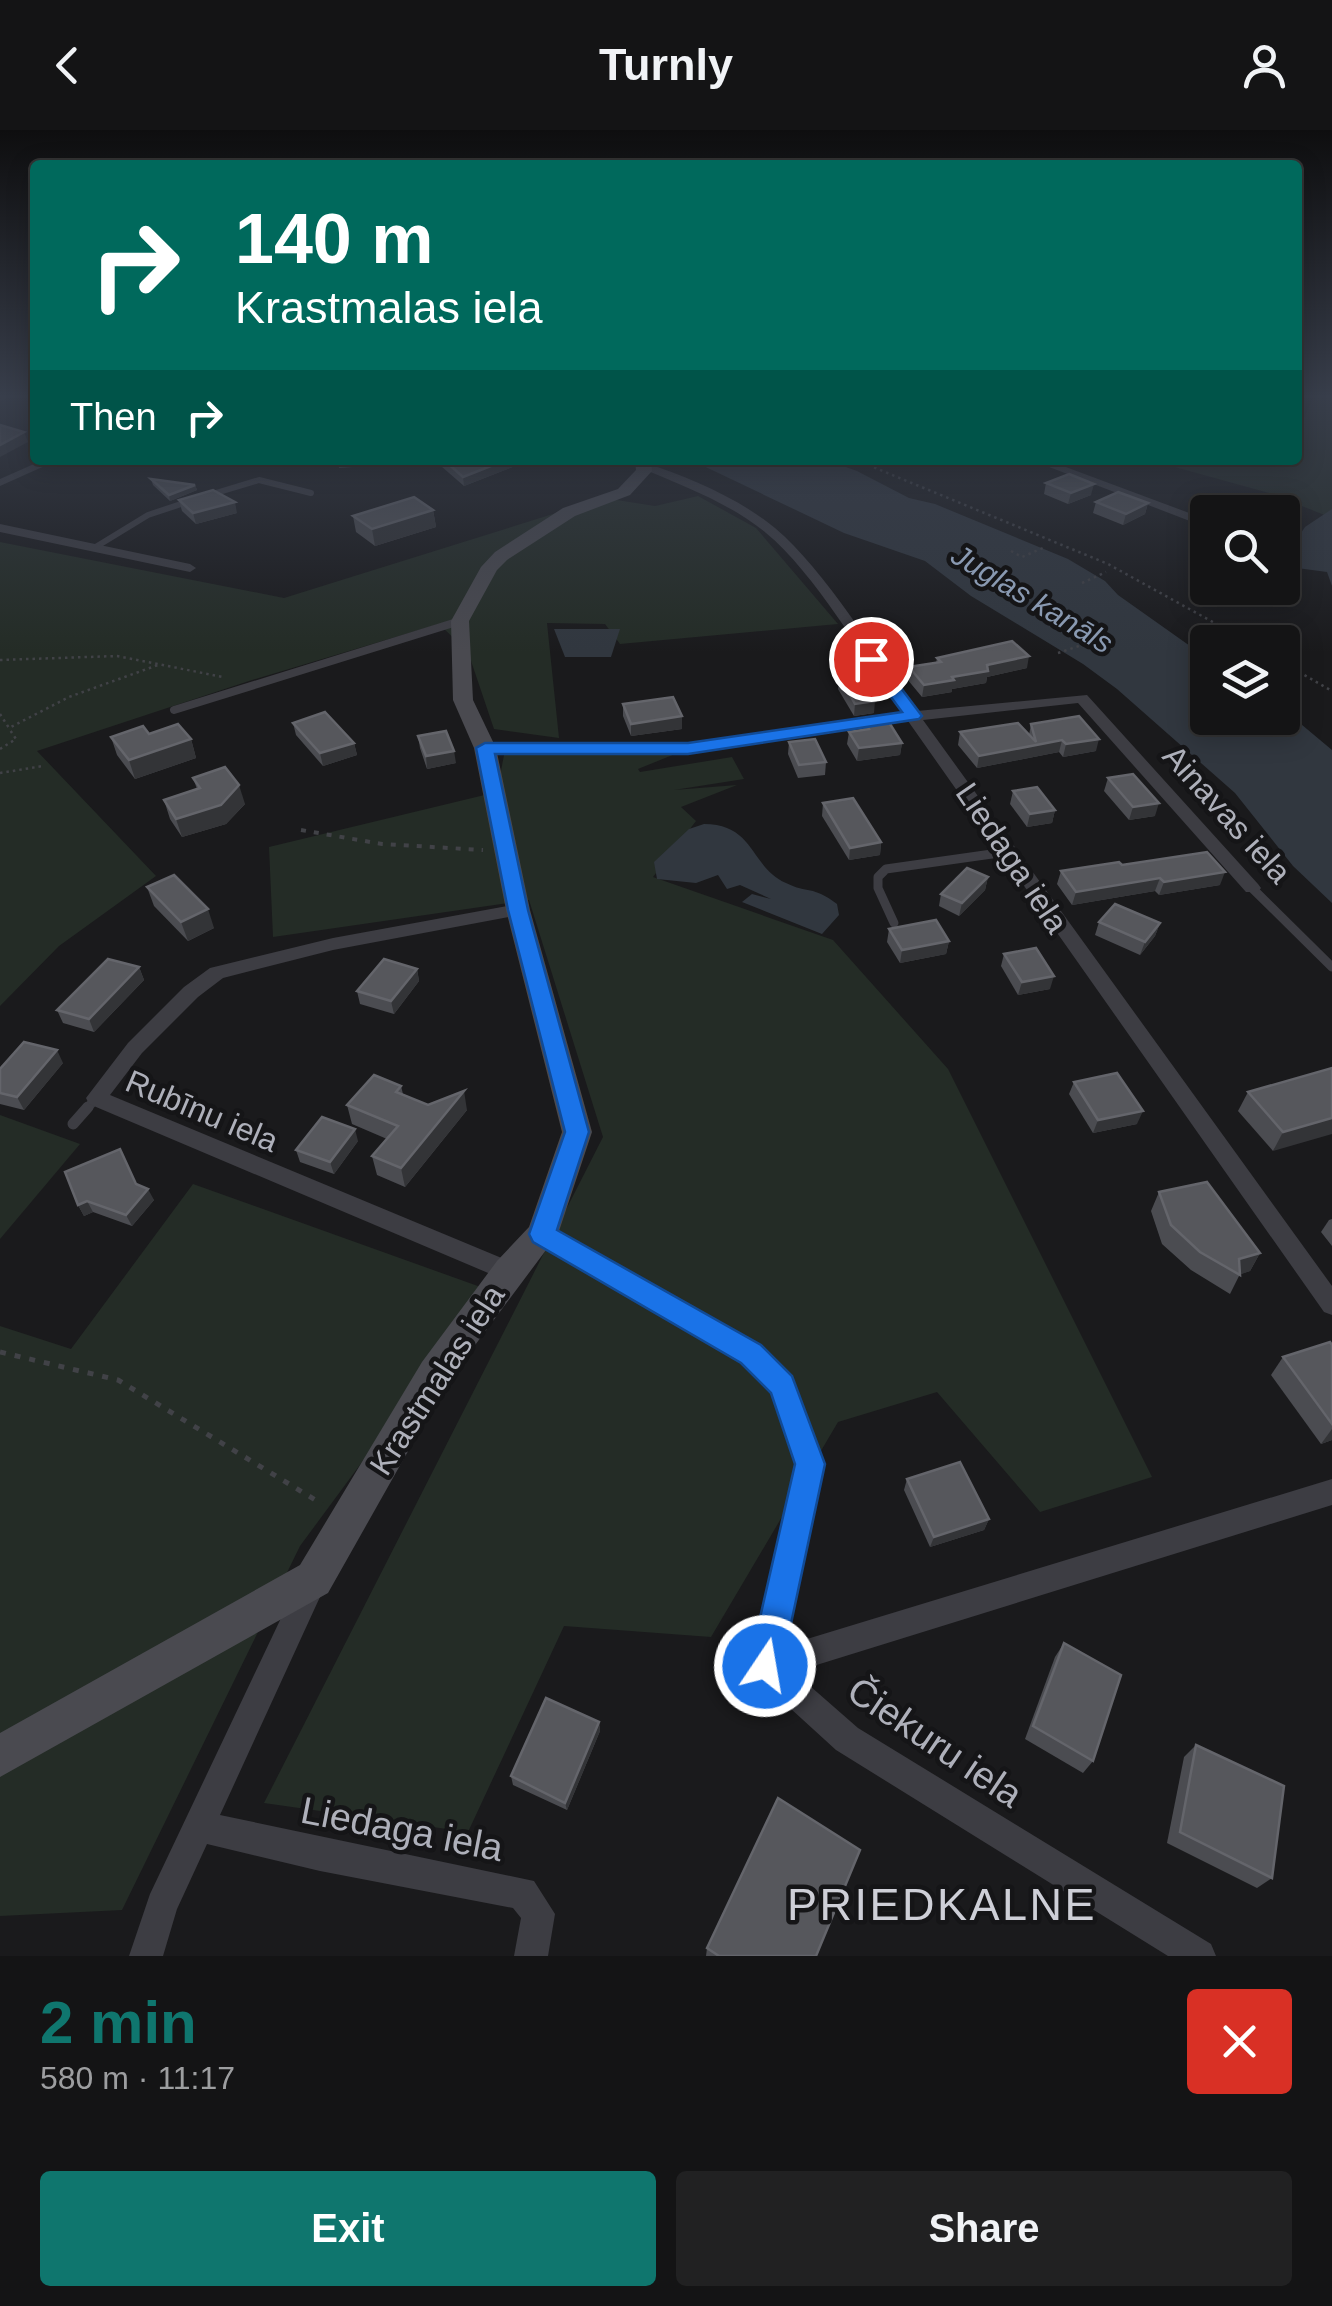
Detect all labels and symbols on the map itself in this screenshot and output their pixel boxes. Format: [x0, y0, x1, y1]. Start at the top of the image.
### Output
water label: Juglas kanāls [945, 537, 1119, 660]
pin [829, 617, 914, 702]
street label: Ainavas iela [1156, 738, 1298, 890]
street label: Liedaga iela [949, 776, 1075, 940]
street label: Rubīnu iela [120, 1063, 284, 1159]
street label: Krastmalas iela [362, 1278, 512, 1482]
position arrow [713, 1614, 817, 1718]
street label: Čiekuru iela [840, 1668, 1031, 1816]
street label: Liedaga iela [297, 1789, 507, 1869]
district label: PRIEDKALNE [787, 1879, 1097, 1930]

